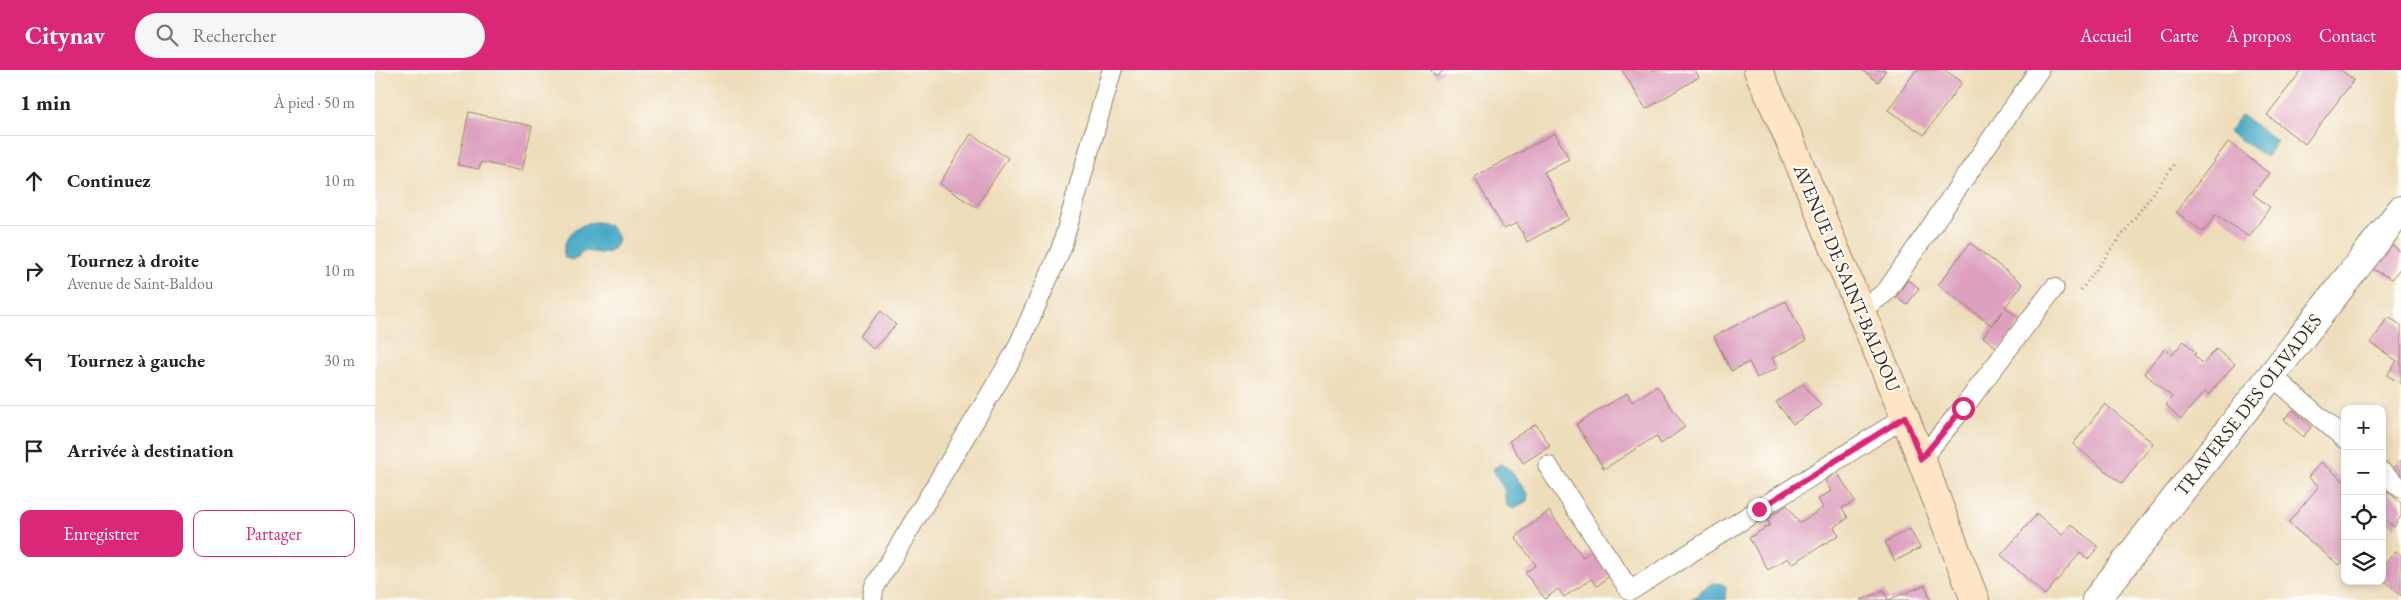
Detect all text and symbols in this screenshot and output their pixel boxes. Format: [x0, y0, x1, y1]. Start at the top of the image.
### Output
search box [135, 13, 485, 58]
text: Citynav [25, 20, 105, 51]
icon: search [153, 21, 181, 49]
text: Rechercher [193, 23, 276, 48]
text: Accueil [2080, 24, 2132, 47]
text: Carte [2160, 24, 2199, 47]
text: À propos [2227, 24, 2291, 47]
text: Contact [2319, 24, 2376, 47]
text: 1 min [20, 89, 71, 116]
text: À pied · 50 m [274, 92, 355, 113]
street label: AVENUE DE SAINT-BALDOU [1787, 159, 1906, 396]
icon: ahead [20, 167, 48, 195]
text: Continuez [67, 168, 151, 193]
text: 10 m [324, 170, 355, 191]
text: Tournez à droite [67, 248, 199, 273]
icon: right [20, 257, 48, 285]
text: 10 m [324, 260, 355, 281]
text: Avenue de Saint-Baldou [67, 273, 213, 294]
street label: TRAVERSE DES OLIVADES [2169, 309, 2327, 501]
icon: left [20, 347, 48, 375]
text: Tournez à gauche [67, 348, 205, 373]
text: 30 m [324, 350, 355, 371]
route start [1952, 397, 1975, 420]
map controls [2341, 405, 2386, 585]
button: + [2341, 405, 2386, 450]
icon: arrive [20, 437, 48, 465]
text: Arrivée à destination [67, 438, 234, 463]
button: − [2341, 450, 2386, 495]
button: locate [2341, 495, 2386, 540]
route end [1748, 498, 1771, 521]
button: Enregistrer [20, 510, 183, 557]
button: Partager [193, 510, 355, 557]
button: layers [2341, 540, 2386, 585]

